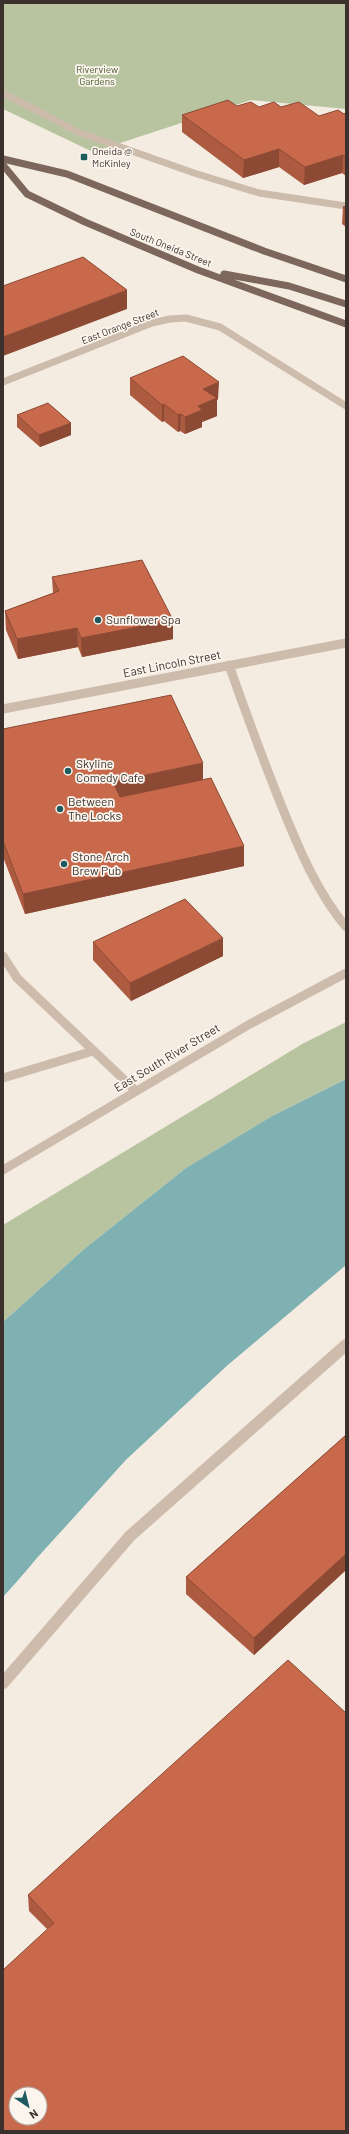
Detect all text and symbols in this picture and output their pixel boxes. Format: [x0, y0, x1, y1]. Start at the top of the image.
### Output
park label: Riverview Gardens [76, 63, 118, 87]
place label: Oneida @ McKinley [92, 145, 132, 169]
marker: Oneida @ McKinley [79, 152, 89, 162]
street label: South Oneida Street [128, 225, 214, 269]
street label: East Orange Street [80, 306, 161, 346]
place label: Sunflower Spa [106, 612, 181, 626]
marker: Sunflower Spa [93, 615, 103, 625]
street label: East Lincoln Street [122, 647, 222, 679]
place label: Skyline Comedy Cafe [76, 756, 144, 784]
marker: Skyline Comedy Cafe [63, 766, 73, 776]
place label: Between The Locks [68, 794, 122, 822]
marker: Between The Locks [55, 804, 65, 814]
place label: Stone Arch Brew Pub [72, 849, 129, 877]
marker: Stone Arch Brew Pub [59, 859, 69, 869]
street label: East South River Street [111, 1020, 222, 1094]
north arrow [8, 2086, 48, 2126]
text: N [27, 2107, 41, 2122]

